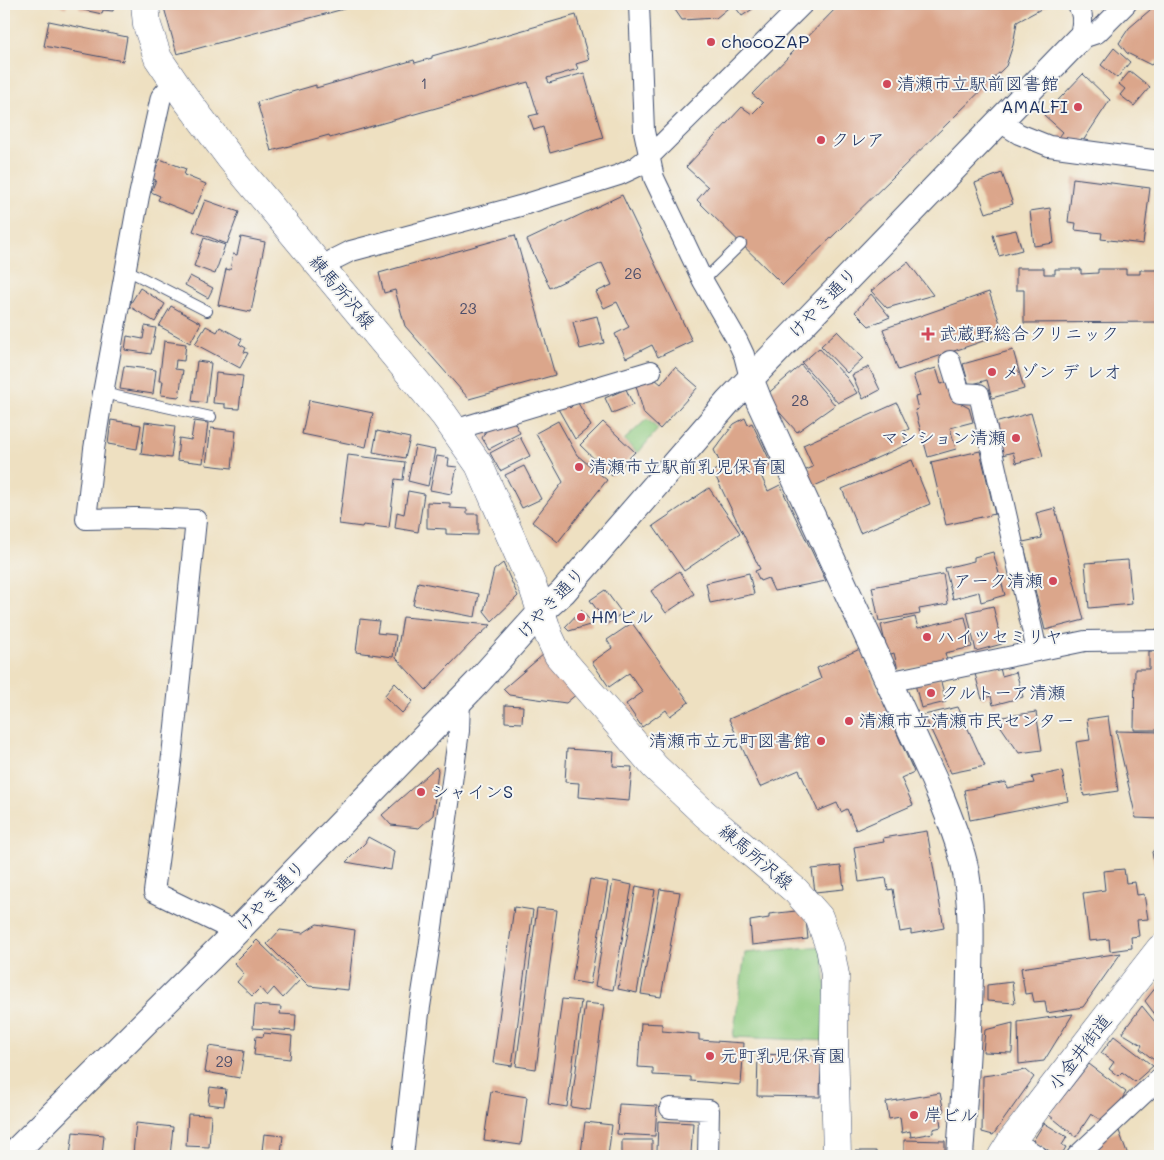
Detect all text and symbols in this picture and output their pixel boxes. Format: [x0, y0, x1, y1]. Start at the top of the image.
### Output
place label: chocoZAP [721, 29, 809, 53]
marker: chocoZAP [705, 36, 717, 48]
place label: 清瀬市立駅前図書館 [897, 71, 1059, 95]
house number: 1 [421, 73, 427, 93]
marker: 清瀬市立駅前図書館 [881, 78, 893, 90]
place label: AMALFI [1001, 94, 1068, 118]
marker: AMALFI [1072, 101, 1084, 113]
place label: クレア [831, 127, 885, 151]
marker: クレア [815, 134, 827, 146]
street label: 練馬所沢線 [305, 249, 381, 334]
street label: けやき通り [782, 262, 862, 343]
house number: 26 [624, 263, 642, 283]
house number: 23 [459, 298, 477, 318]
place label: 武蔵野総合クリニック [939, 321, 1119, 345]
marker: 武蔵野総合クリニック [921, 327, 935, 341]
place label: メゾン デ レオ [1002, 359, 1122, 383]
marker: メゾン デ レオ [986, 366, 998, 378]
house number: 28 [791, 390, 809, 410]
place label: マンション清瀬 [881, 425, 1006, 449]
marker: マンション清瀬 [1010, 432, 1022, 444]
place label: 清瀬市立駅前乳児保育園 [589, 454, 787, 478]
marker: 清瀬市立駅前乳児保育園 [573, 461, 585, 473]
street label: けやき通り [511, 561, 590, 643]
place label: アーク清瀬 [954, 568, 1043, 592]
marker: アーク清瀬 [1047, 575, 1059, 587]
place label: HMビル [591, 604, 654, 628]
marker: HMビル [575, 611, 587, 623]
place label: ハイツセミリヤ [937, 624, 1063, 648]
marker: ハイツセミリヤ [921, 631, 933, 643]
place label: クルトーア清瀬 [941, 680, 1066, 704]
marker: クルトーア清瀬 [925, 687, 937, 699]
place label: 清瀬市立清瀬市民センター [859, 708, 1074, 732]
marker: 清瀬市立清瀬市民センター [843, 715, 855, 727]
place label: 清瀬市立元町図書館 [649, 728, 811, 752]
marker: 清瀬市立元町図書館 [815, 735, 827, 747]
place label: シャインS [431, 779, 513, 803]
marker: シャインS [415, 786, 427, 798]
street label: 練馬所沢線 [714, 818, 799, 894]
street label: けやき通り [230, 855, 310, 936]
street label: 小金井街道 [1042, 1009, 1116, 1094]
place label: 元町乳児保育園 [720, 1043, 846, 1067]
marker: 元町乳児保育園 [704, 1050, 716, 1062]
house number: 29 [215, 1051, 233, 1071]
place label: 岸ビル [924, 1102, 978, 1126]
marker: 岸ビル [908, 1109, 920, 1121]

